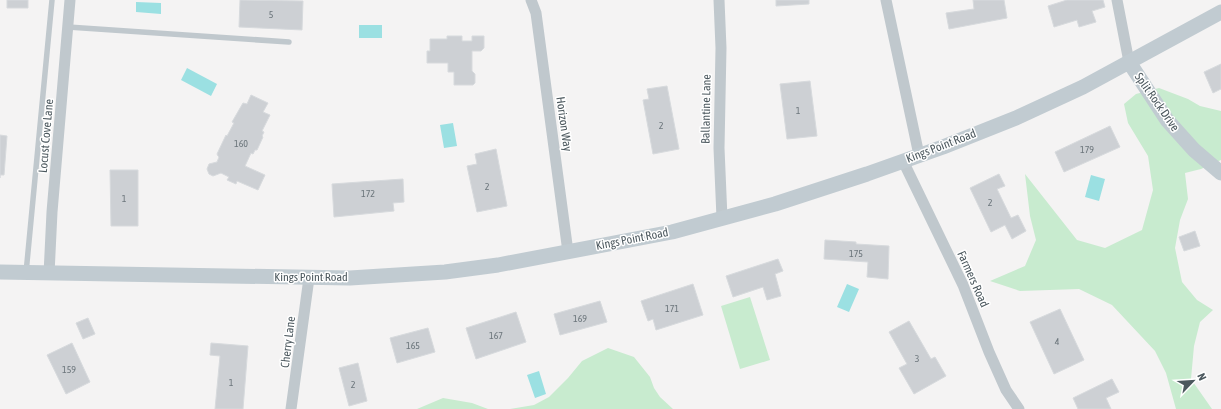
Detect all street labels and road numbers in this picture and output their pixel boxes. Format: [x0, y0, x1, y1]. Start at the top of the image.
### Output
street label: Split Rock Drive [1132, 70, 1182, 134]
street label: Ballantine Lane [698, 74, 714, 144]
street label: Horizon Way [553, 96, 575, 152]
street label: Locust Cove Lane [36, 98, 56, 174]
street label: Kings Point Road [904, 126, 978, 166]
street label: Kings Point Road [595, 225, 669, 253]
street label: Farmers Road [954, 249, 992, 309]
street label: Kings Point Road [274, 270, 348, 284]
street label: Cherry Lane [278, 315, 298, 369]

